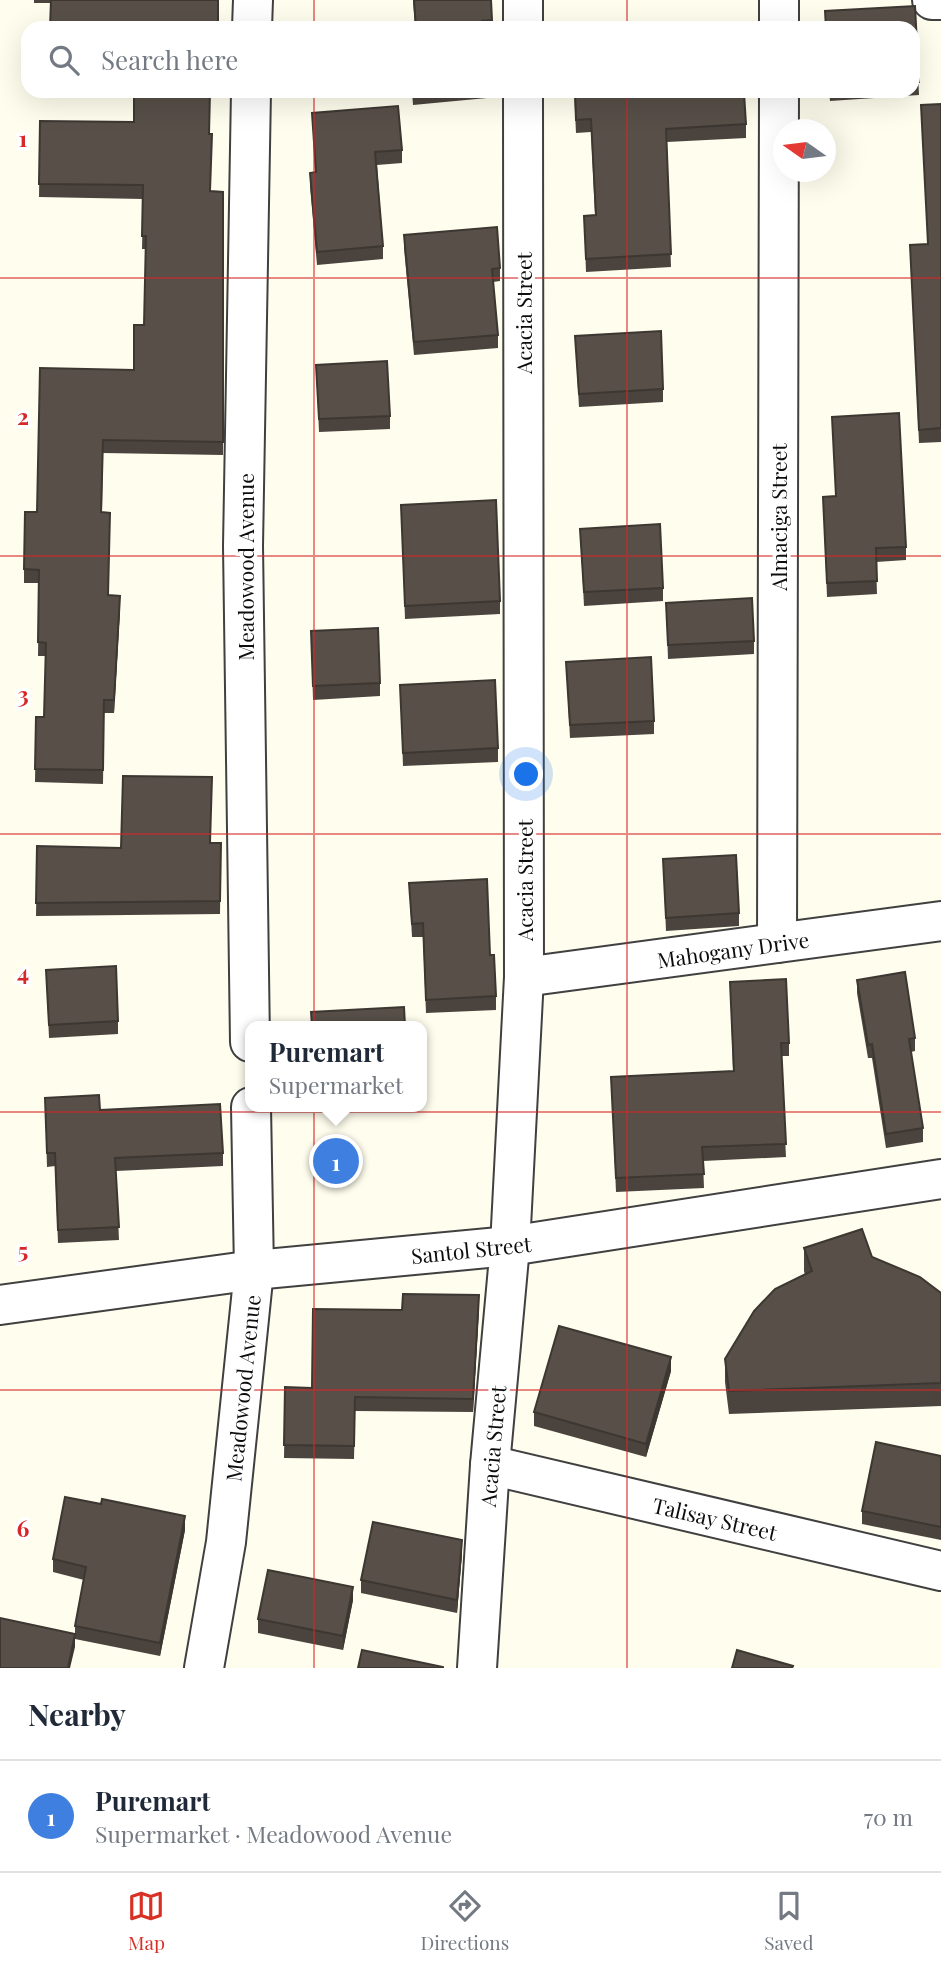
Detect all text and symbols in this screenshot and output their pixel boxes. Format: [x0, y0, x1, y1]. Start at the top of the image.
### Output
search box [21, 21, 920, 98]
icon: search [45, 41, 83, 79]
text: Search here [101, 42, 238, 77]
north arrow [773, 119, 836, 182]
text: 1 [19, 122, 28, 153]
street label: Acacia Street [509, 251, 537, 375]
text: 2 [17, 400, 29, 431]
street label: Almaciga Street [764, 443, 792, 592]
street label: Meadowood Avenue [231, 473, 259, 661]
text: 3 [17, 678, 29, 709]
your location [509, 757, 543, 791]
street label: Acacia Street [510, 818, 538, 942]
street label: Mahogany Drive [655, 925, 811, 973]
text: 4 [17, 956, 29, 987]
popup [245, 1021, 427, 1112]
text: Puremart [269, 1034, 384, 1069]
text: Supermarket [269, 1069, 403, 1100]
pin: 1 [313, 1135, 359, 1187]
street label: Santol Street [410, 1229, 533, 1269]
text: 5 [18, 1234, 28, 1265]
street label: Meadowood Avenue [218, 1293, 266, 1483]
street label: Acacia Street [473, 1383, 511, 1509]
street label: Talisay Street [650, 1490, 780, 1546]
text: 6 [17, 1512, 30, 1543]
text: Nearby [28, 1694, 126, 1734]
text: Puremart [95, 1783, 210, 1818]
text: 1 [47, 1801, 55, 1832]
text: 70 m [864, 1801, 913, 1832]
text: Supermarket · Meadowood Avenue [95, 1818, 452, 1849]
tab: Map [127, 1887, 165, 1955]
tab: Directions [420, 1887, 509, 1955]
tab: Saved [764, 1887, 814, 1955]

